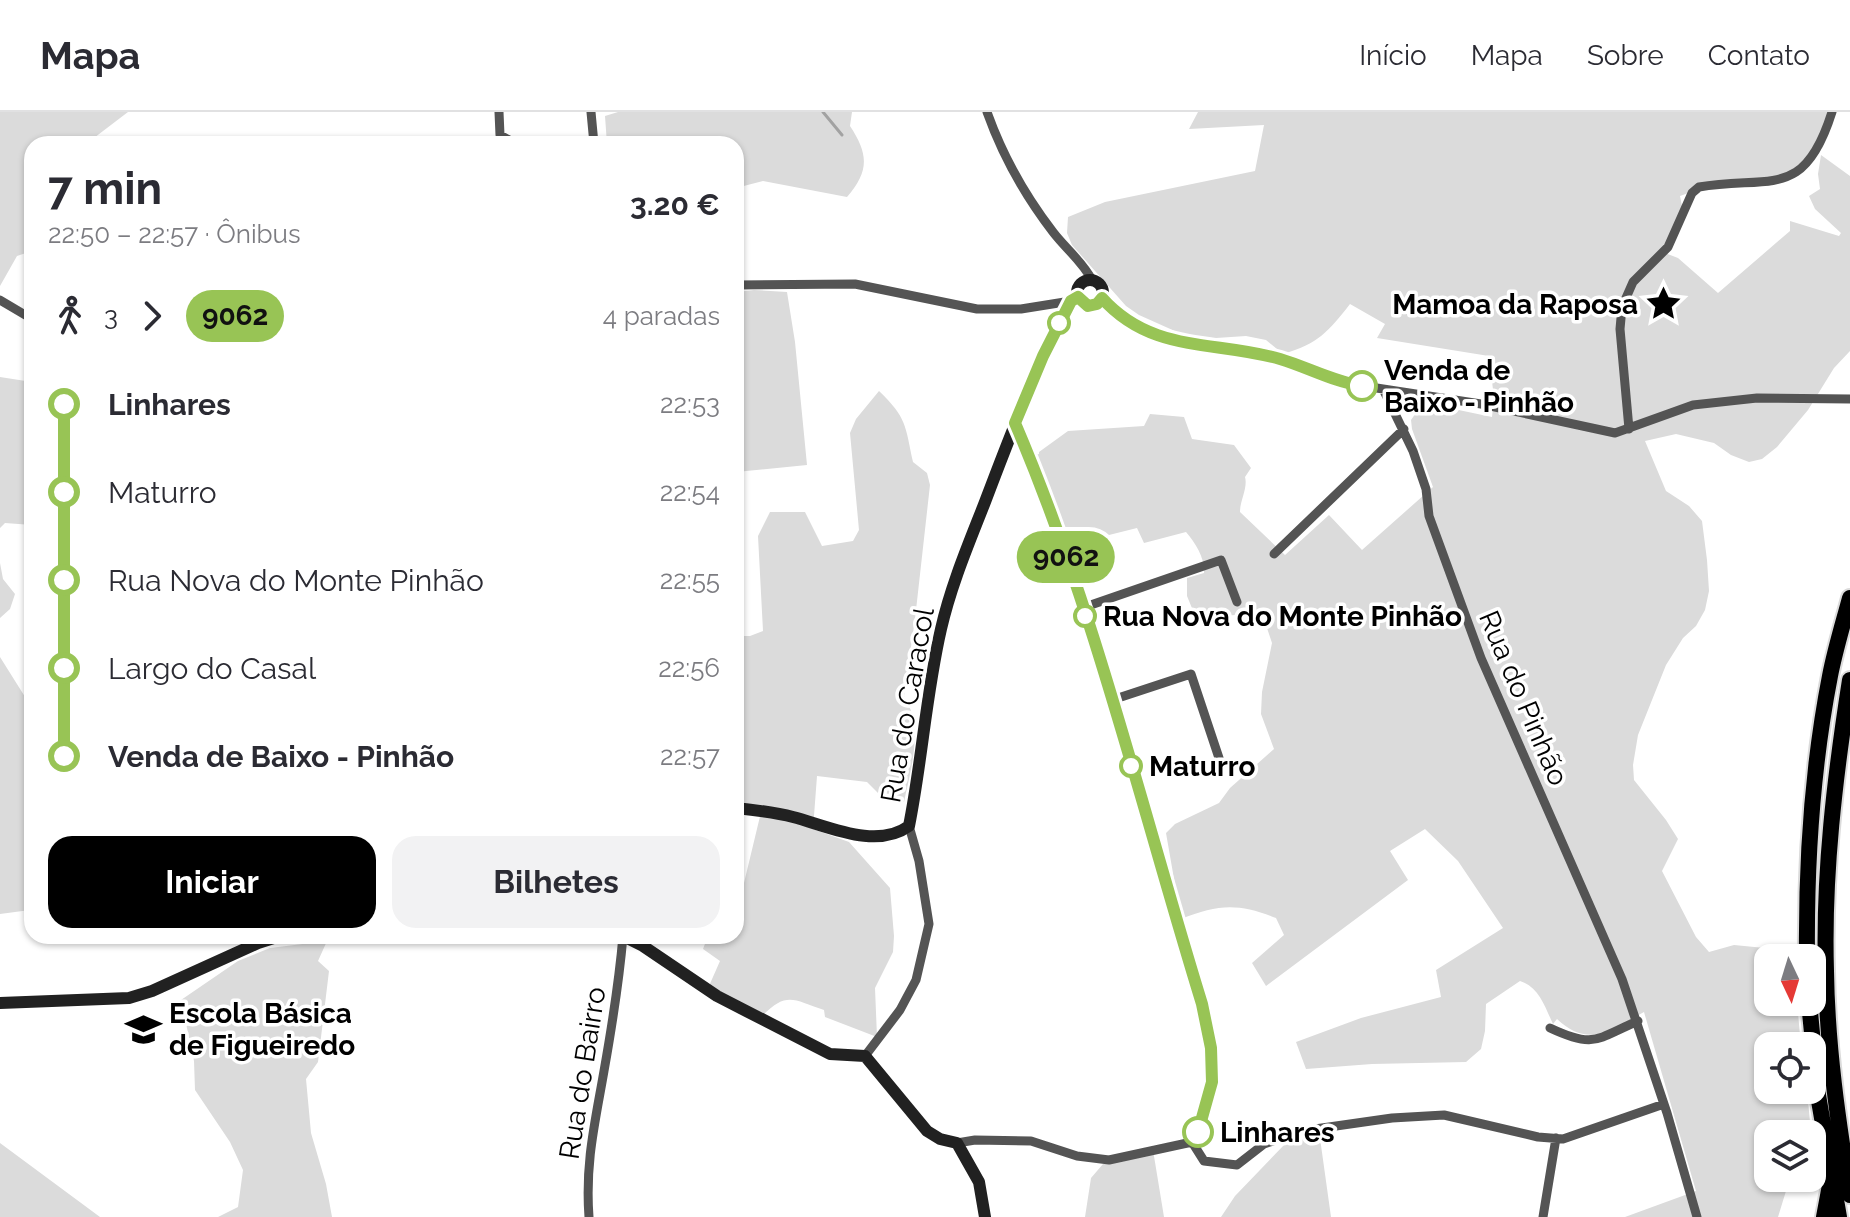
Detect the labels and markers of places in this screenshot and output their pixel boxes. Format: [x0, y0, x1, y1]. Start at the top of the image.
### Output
place icon: Mamoa da Raposa [1645, 285, 1683, 323]
place label: Mamoa da Raposa [1392, 288, 1638, 321]
unlabelled marker [1048, 312, 1070, 334]
place label: Venda de Baixo - Pinhão [1384, 354, 1574, 419]
marker: Venda de Baixo - Pinhão [1347, 371, 1377, 401]
place label: Rua Nova do Monte Pinhão [1103, 600, 1462, 633]
marker: Rua Nova do Monte Pinhão [1074, 605, 1096, 627]
place label: Maturro [1149, 750, 1256, 783]
marker: Maturro [1120, 755, 1142, 777]
place label: Escola Básica de Figueiredo [169, 997, 355, 1062]
school or university icon: Escola Básica de Figueiredo [124, 1010, 162, 1048]
place label: Linhares [1220, 1116, 1335, 1149]
marker: Linhares [1183, 1117, 1213, 1147]

